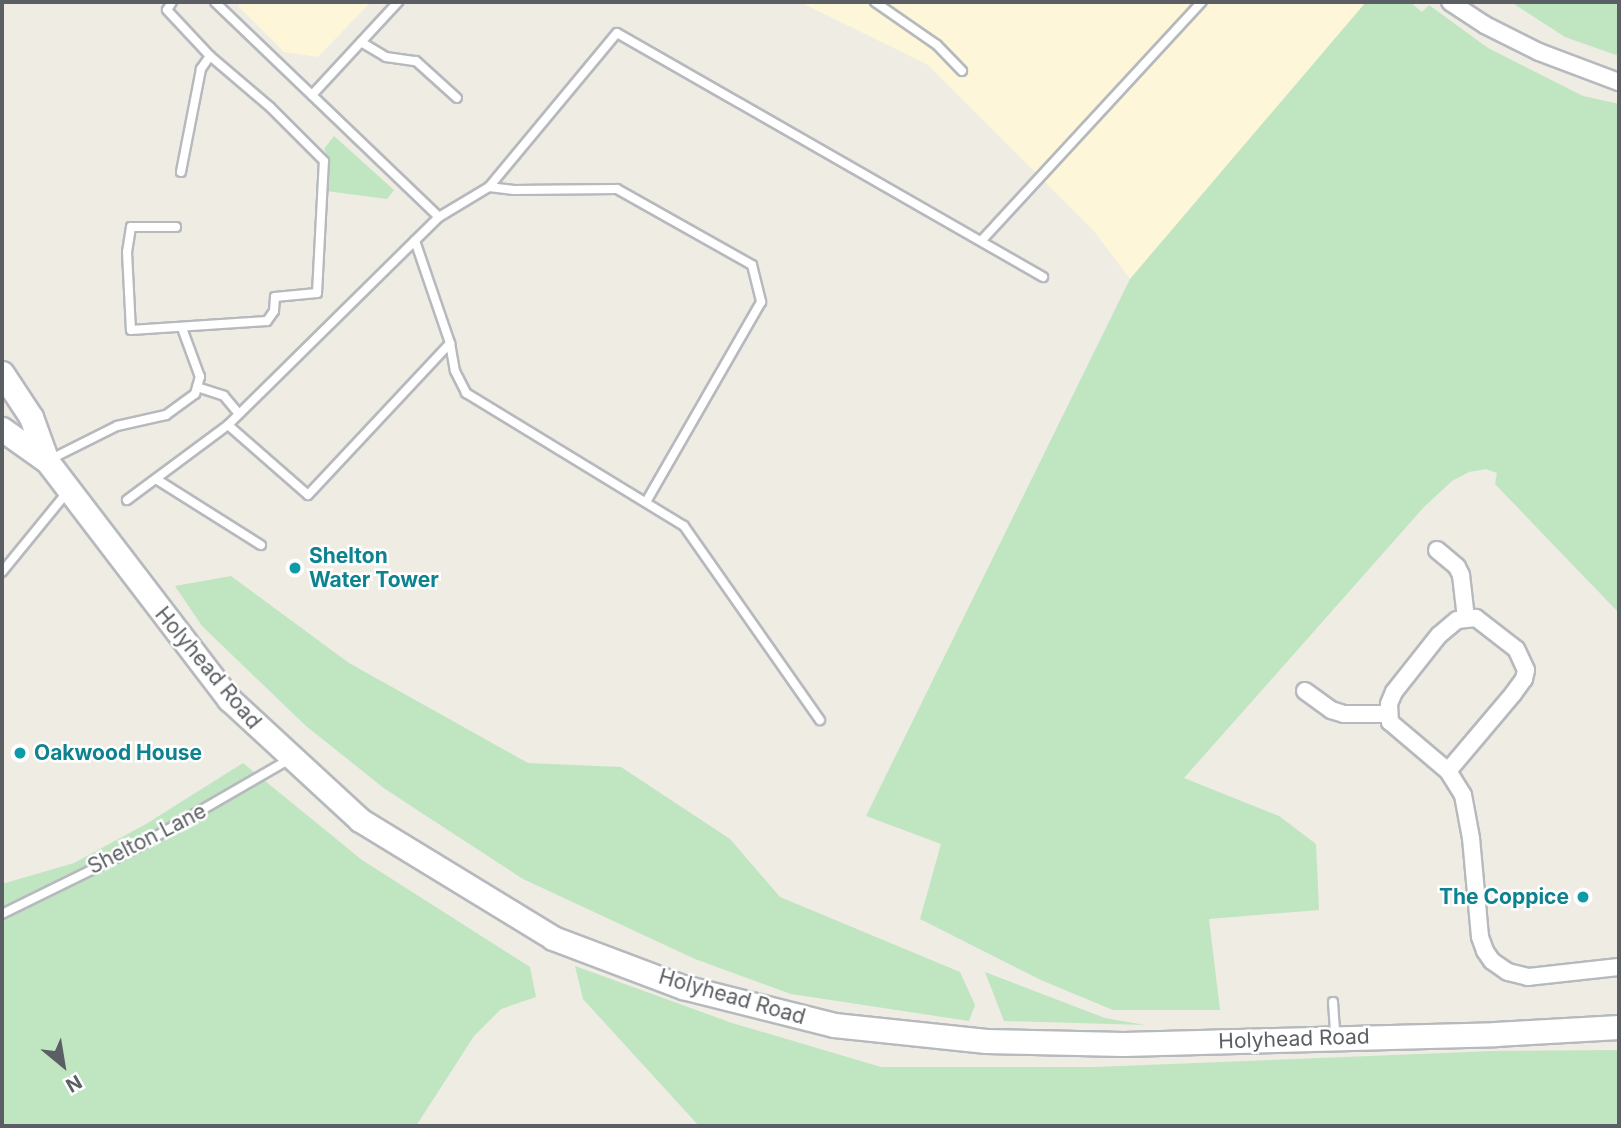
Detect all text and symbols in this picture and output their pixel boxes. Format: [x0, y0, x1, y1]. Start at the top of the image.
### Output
place label: Shelton Water Tower [309, 543, 439, 593]
marker: Shelton Water Tower [287, 560, 303, 576]
street label: Holyhead Road [150, 602, 266, 734]
place label: Oakwood House [34, 740, 202, 766]
marker: Oakwood House [12, 745, 28, 761]
street label: Shelton Lane [84, 798, 210, 880]
place label: The Coppice [1439, 884, 1569, 910]
marker: The Coppice [1575, 889, 1591, 905]
street label: Holyhead Road [656, 964, 808, 1030]
street label: Holyhead Road [1218, 1024, 1370, 1054]
north arrow [28, 1030, 98, 1100]
text: N [62, 1070, 86, 1097]

